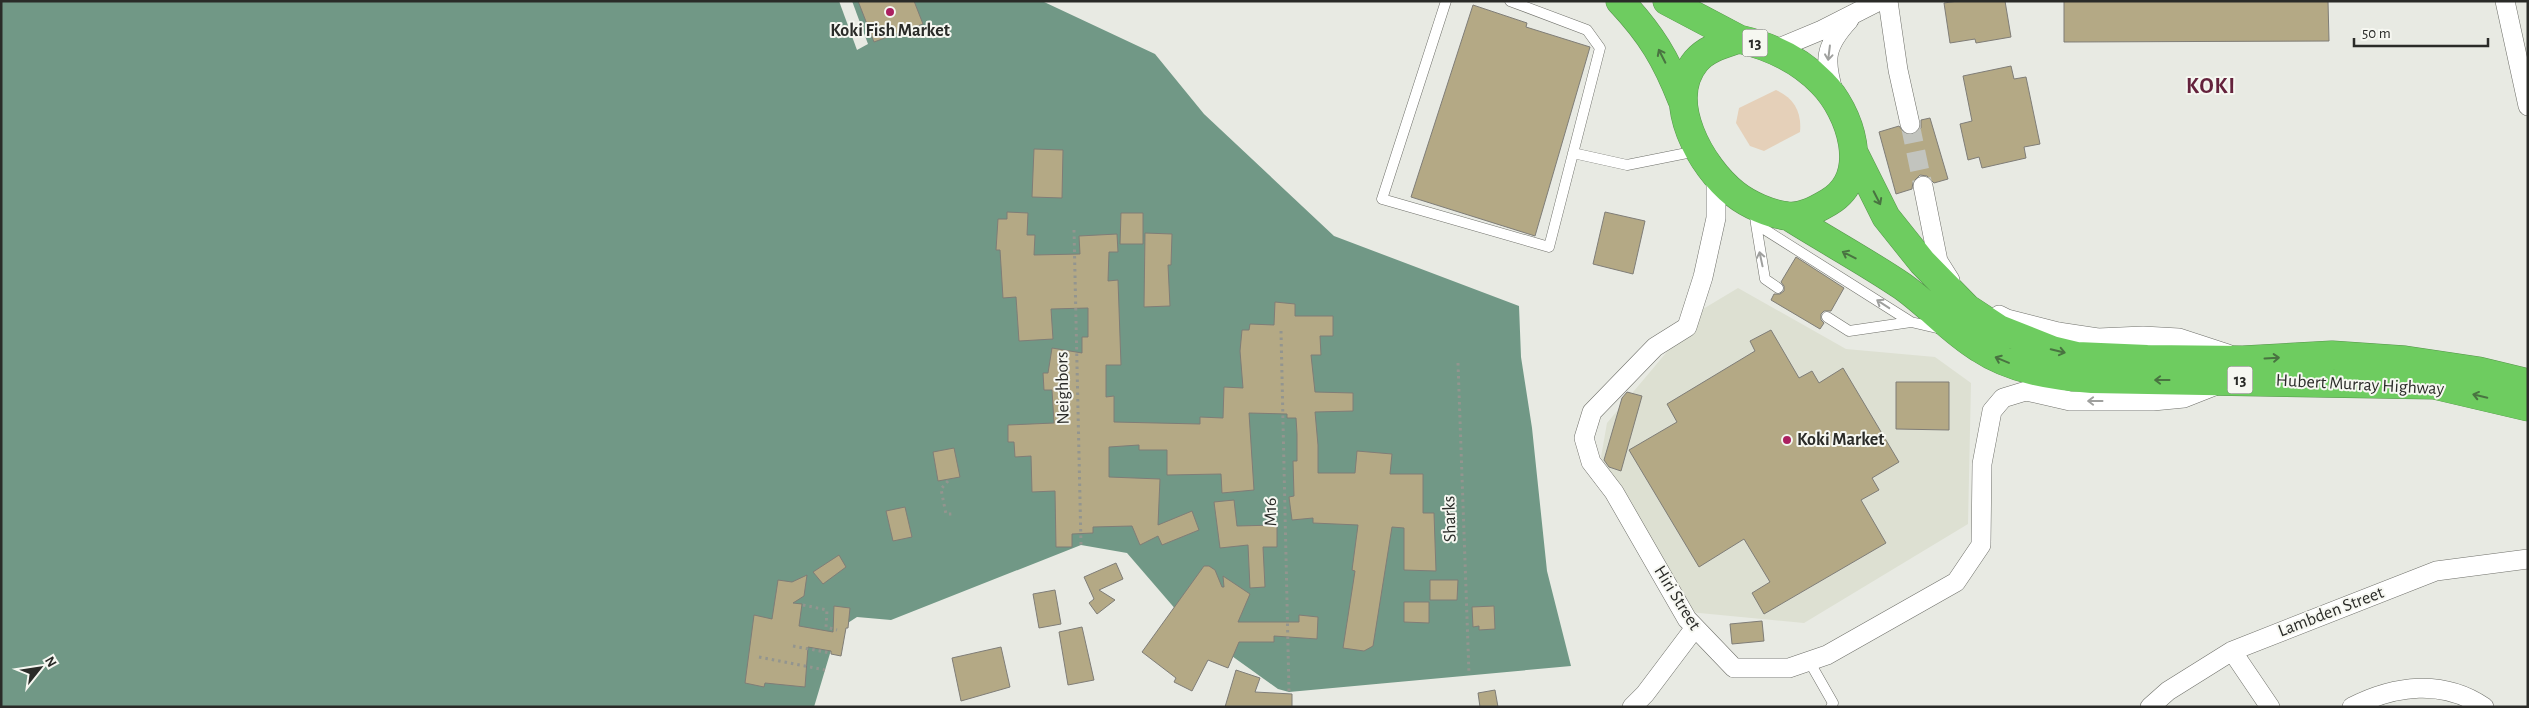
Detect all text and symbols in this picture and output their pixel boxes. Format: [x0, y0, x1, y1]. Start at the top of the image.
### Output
marker: Koki Fish Market [884, 6, 896, 18]
scale bar [2354, 15, 2488, 47]
place label: Koki Fish Market [830, 22, 950, 40]
text: 50 m [2362, 26, 2391, 41]
road number: 13 [1742, 29, 1768, 56]
one-way arrow [1824, 44, 1834, 60]
one-way arrow [1657, 49, 1666, 64]
district label: KOKI [2186, 75, 2236, 97]
one-way arrow [1873, 190, 1882, 205]
one-way arrow [1843, 249, 1857, 259]
one-way arrow [1756, 252, 1765, 268]
one-way arrow [1876, 298, 1890, 308]
one-way arrow [2049, 347, 2065, 357]
street label: Neighbors [1053, 351, 1073, 425]
one-way arrow [2264, 353, 2280, 363]
one-way arrow [1995, 355, 2010, 365]
road number: 13 [2228, 366, 2252, 394]
street label: Hubert Murray Highway [2275, 372, 2445, 398]
one-way arrow [2154, 375, 2170, 385]
one-way arrow [2473, 390, 2489, 400]
one-way arrow [2088, 396, 2104, 406]
place label: Koki Market [1797, 431, 1884, 449]
marker: Koki Market [1781, 434, 1793, 446]
street label: Sharks [1440, 495, 1460, 543]
street label: M16 [1262, 497, 1280, 527]
street label: Hiri Street [1650, 563, 1704, 634]
street label: Lambden Street [2276, 584, 2387, 640]
north arrow [15, 643, 65, 693]
text: N [42, 654, 59, 670]

